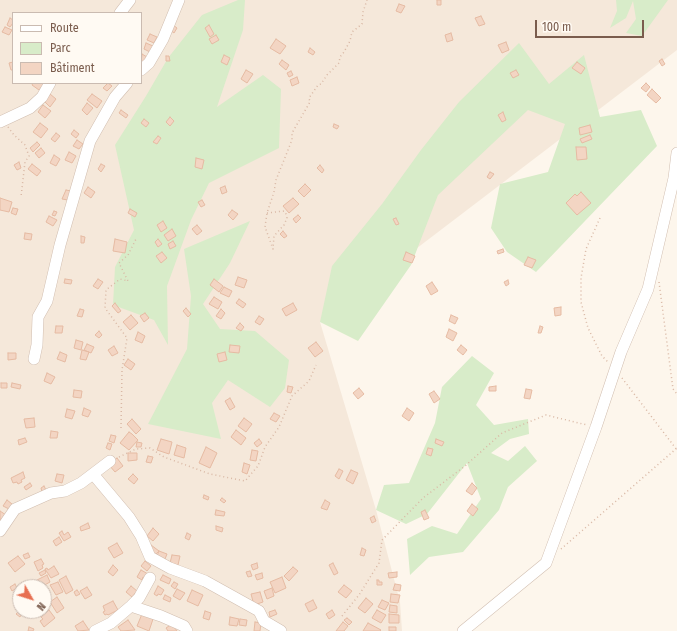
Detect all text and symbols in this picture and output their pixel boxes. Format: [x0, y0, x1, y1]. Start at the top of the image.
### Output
legend [12, 12, 142, 84]
scale bar [537, 12, 646, 38]
text: 100 m [542, 20, 571, 34]
text: Route [50, 21, 79, 35]
text: Parc [50, 41, 71, 55]
text: Bâtiment [50, 61, 95, 75]
north arrow [12, 579, 52, 619]
text: N [34, 600, 48, 613]

